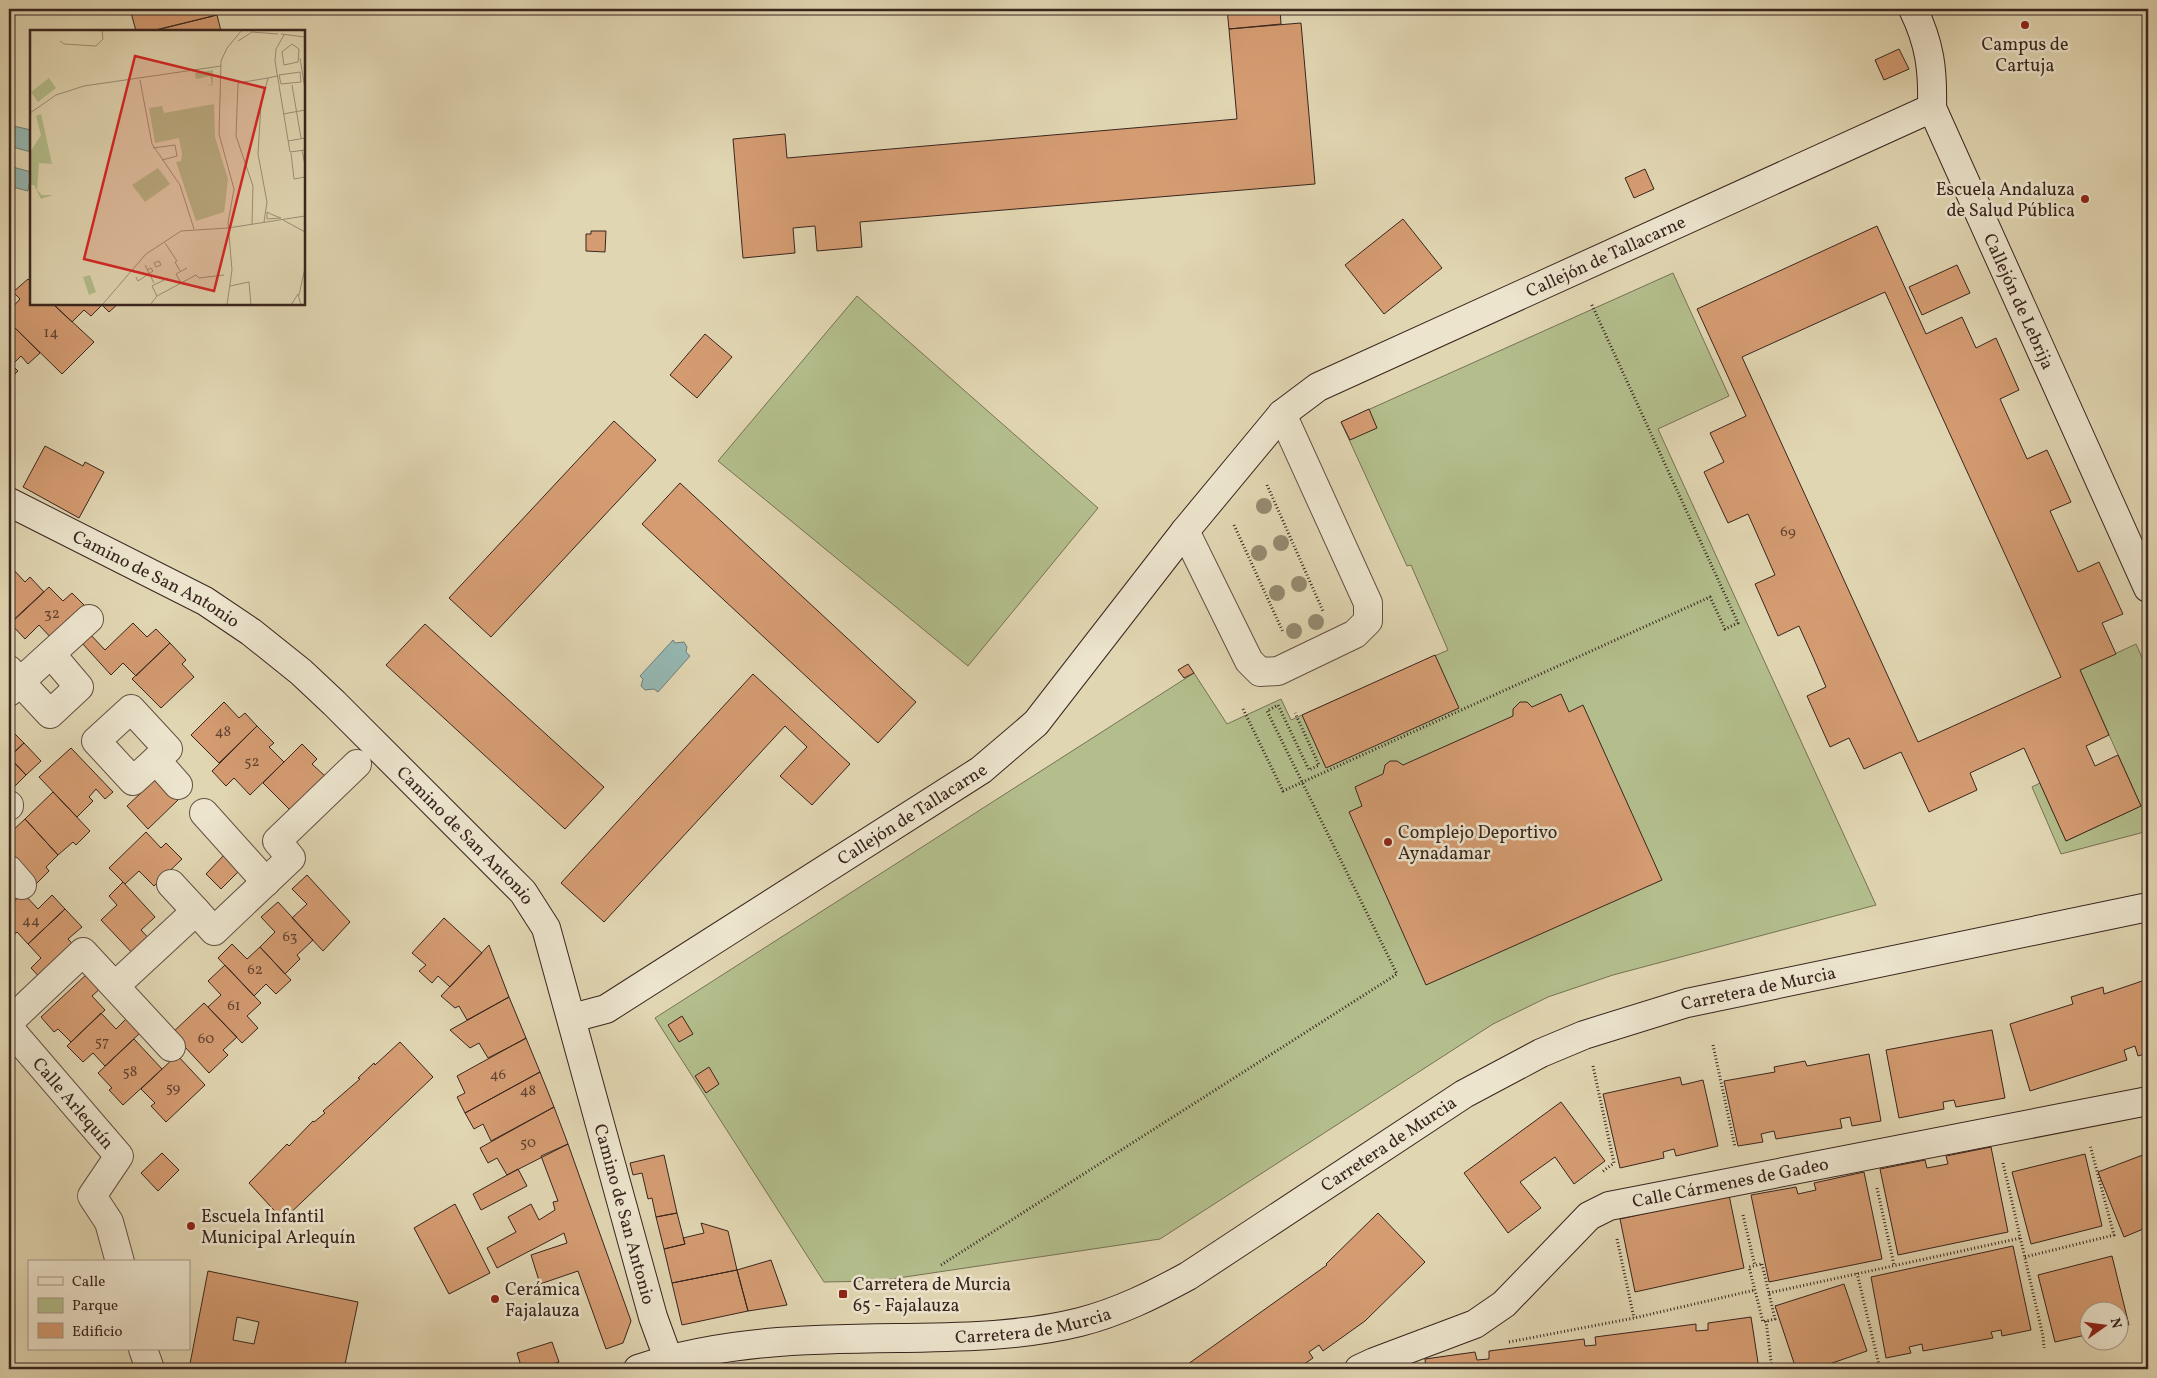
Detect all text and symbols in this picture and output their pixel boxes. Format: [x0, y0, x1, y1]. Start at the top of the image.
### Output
marker: Campus de Cartuja [2019, 19, 2031, 31]
inset map [30, 30, 305, 305]
place label: Campus de Cartuja [1981, 33, 2069, 79]
place label: Escuela Andaluza de Salud Pública [1936, 178, 2075, 224]
marker: Escuela Andaluza de Salud Pública [2079, 193, 2091, 205]
street label: Callejón de Tallacarne [1522, 211, 1690, 305]
street label: Callejón de Lebrija [1976, 230, 2059, 374]
house number: 14 [44, 323, 58, 344]
house number: 69 [1780, 522, 1796, 543]
street label: Camino de San Antonio [68, 525, 244, 635]
house number: 32 [44, 604, 60, 625]
house number: 48 [215, 722, 231, 743]
house number: 52 [244, 752, 260, 773]
street label: Callejón de Tallacarne [833, 759, 994, 872]
street label: Camino de San Antonio [390, 761, 539, 910]
place label: Complejo Deportivo Aynadamar [1398, 821, 1557, 867]
marker: Complejo Deportivo Aynadamar [1382, 836, 1394, 848]
house number: 44 [22, 911, 40, 932]
house number: 63 [282, 927, 298, 948]
house number: 62 [247, 960, 263, 981]
street label: Carretera de Murcia [1678, 961, 1839, 1018]
house number: 61 [227, 996, 241, 1017]
house number: 60 [198, 1029, 214, 1050]
house number: 57 [95, 1032, 109, 1053]
street label: Calle Arlequín [26, 1053, 119, 1156]
house number: 58 [123, 1062, 137, 1083]
house number: 46 [490, 1065, 506, 1086]
house number: 59 [166, 1078, 181, 1099]
house number: 48 [520, 1081, 536, 1102]
street label: Carretera de Murcia [1316, 1091, 1462, 1199]
street label: Camino de San Antonio [586, 1121, 660, 1308]
house number: 50 [520, 1133, 536, 1154]
street label: Calle Cármenes de Gadeo [1630, 1152, 1831, 1215]
place label: Escuela Infantil Municipal Arlequín [201, 1205, 356, 1251]
marker: Escuela Infantil Municipal Arlequín [185, 1220, 197, 1232]
legend [28, 1260, 190, 1350]
text: Calle [72, 1272, 105, 1293]
place label: Carretera de Murcia 65 - Fajalauza [853, 1273, 1011, 1319]
place label: Cerámica Fajalauza [505, 1278, 580, 1324]
marker: Carretera de Murcia 65 - Fajalauza [837, 1288, 849, 1300]
marker: Cerámica Fajalauza [489, 1293, 501, 1305]
text: Parque [72, 1296, 118, 1317]
north arrow [2080, 1300, 2130, 1350]
street label: Carretera de Murcia [955, 1302, 1115, 1351]
text: N [2105, 1316, 2126, 1330]
text: Edificio [72, 1322, 123, 1343]

